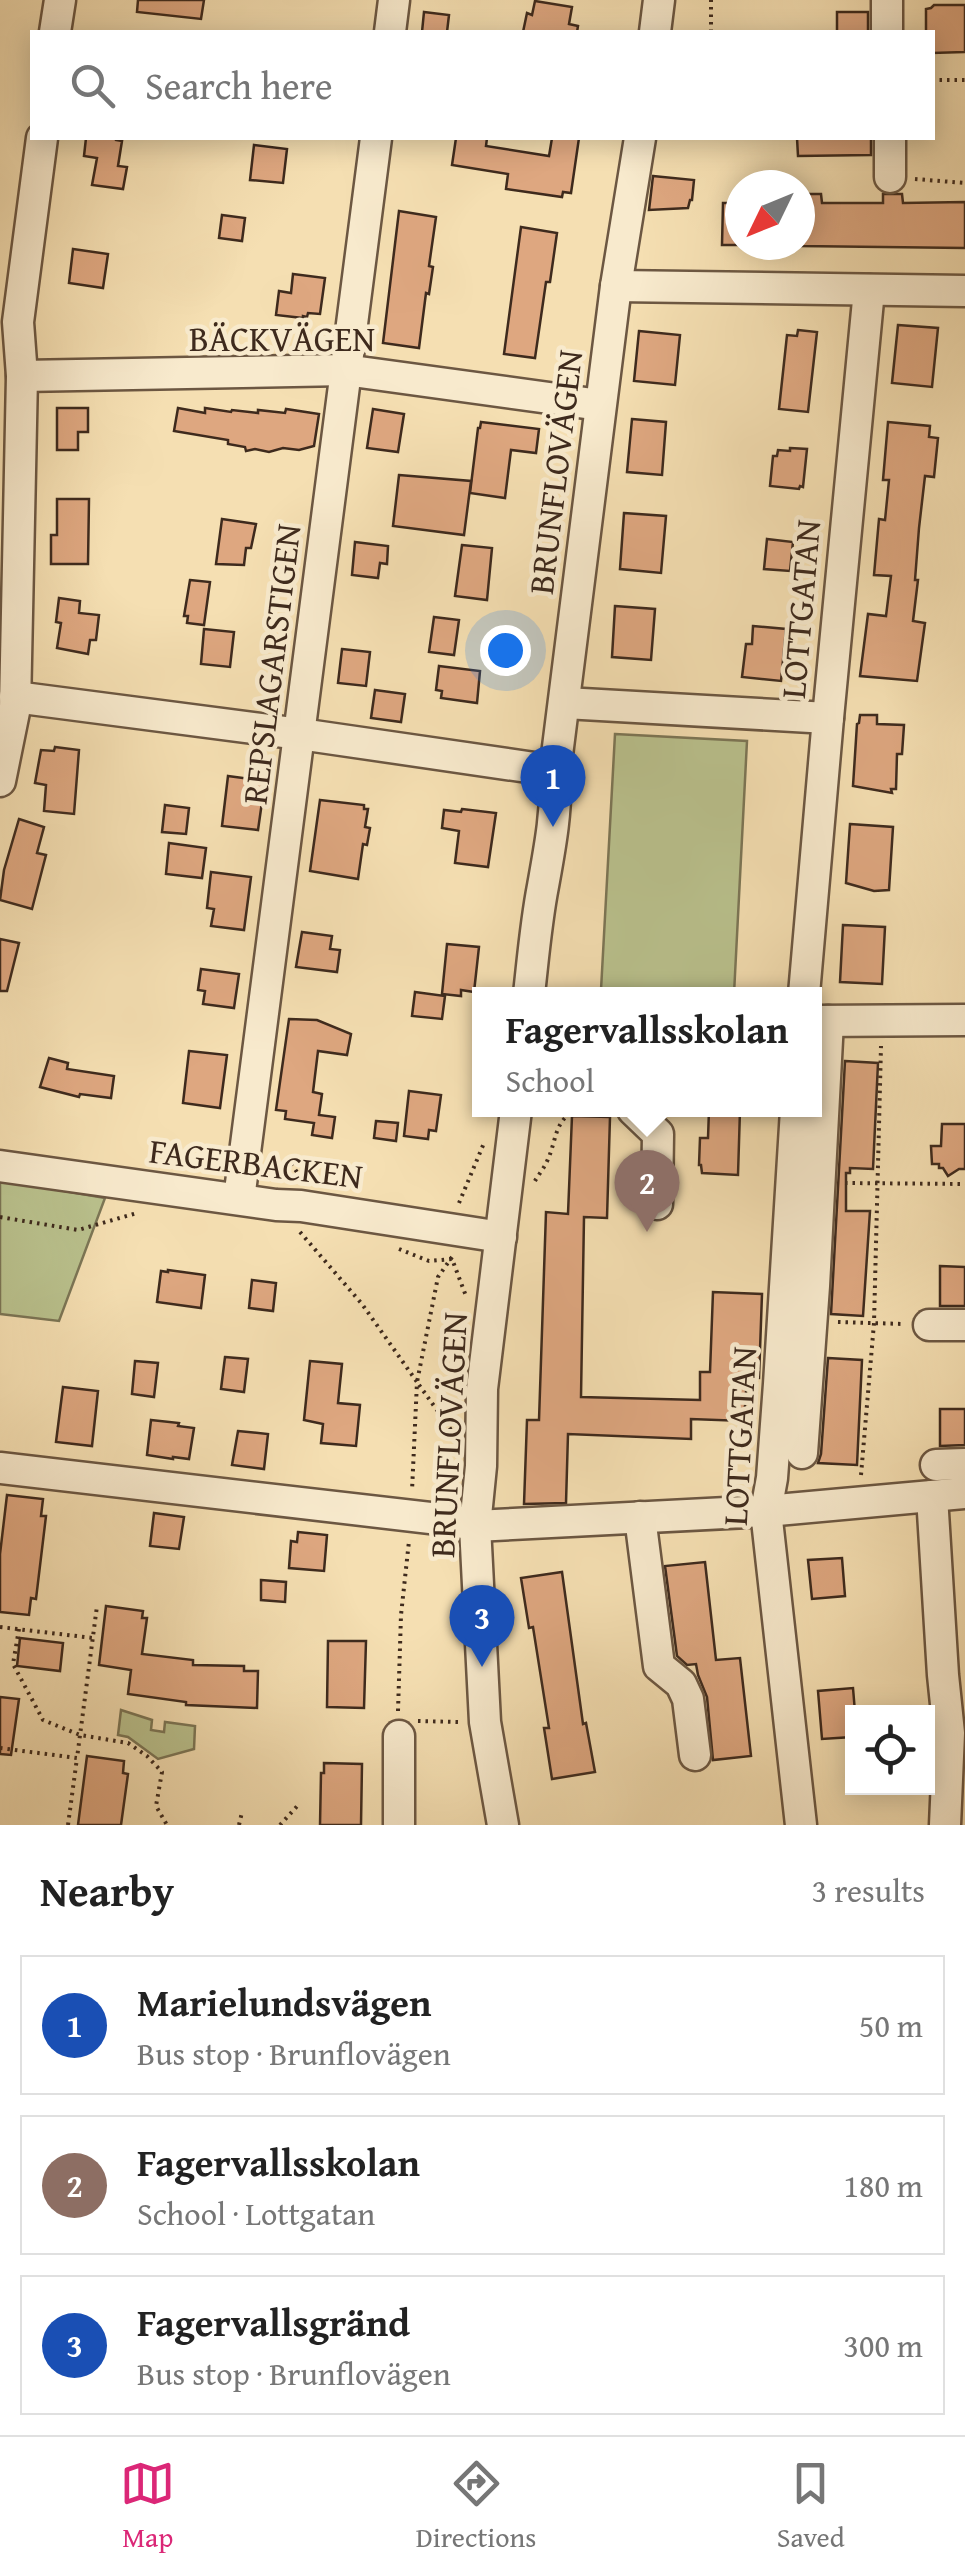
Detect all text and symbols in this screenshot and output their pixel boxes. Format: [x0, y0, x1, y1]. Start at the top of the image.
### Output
search box [30, 30, 935, 140]
text: Search here [145, 57, 333, 113]
icon: search [65, 58, 120, 113]
north arrow [725, 170, 815, 260]
street label: BÄCKVÄGEN [189, 313, 375, 364]
street label: BRUNFLOVÄGEN [515, 347, 595, 597]
street label: LOTTGATAN [767, 517, 833, 701]
street label: REPSLAGARSTIGEN [228, 521, 314, 807]
your location [480, 625, 531, 676]
pin: 1 [520, 744, 586, 827]
popup [472, 987, 822, 1117]
text: Fagervallsskolan [506, 1001, 789, 1057]
text: School [506, 1057, 594, 1104]
street label: FAGERBACKEN [146, 1125, 366, 1201]
pin: 2 [614, 1150, 680, 1232]
street label: BRUNFLOVÄGEN [416, 1311, 480, 1559]
street label: LOTTGATAN [709, 1345, 769, 1527]
pin: 3 [450, 1584, 514, 1667]
map controls [845, 1705, 935, 1795]
button: locate [845, 1705, 935, 1795]
text: Nearby [40, 1860, 174, 1921]
text: 3 results [812, 1867, 925, 1914]
text: Marielundsvägen [137, 1974, 431, 2030]
text: 1 [66, 2002, 83, 2049]
text: 50 m [859, 2002, 923, 2049]
text: Bus stop · Brunflovägen [137, 2030, 451, 2077]
text: Fagervallsskolan [137, 2134, 420, 2190]
text: 2 [66, 2162, 83, 2209]
text: 180 m [844, 2162, 923, 2209]
text: School · Lottgatan [137, 2190, 375, 2237]
text: Fagervallsgränd [137, 2294, 410, 2350]
text: 3 [66, 2322, 83, 2369]
text: 300 m [844, 2322, 923, 2369]
text: Bus stop · Brunflovägen [137, 2350, 451, 2397]
tab: Map [120, 2456, 175, 2557]
tab: Directions [416, 2456, 536, 2557]
tab: Saved [777, 2456, 845, 2557]

